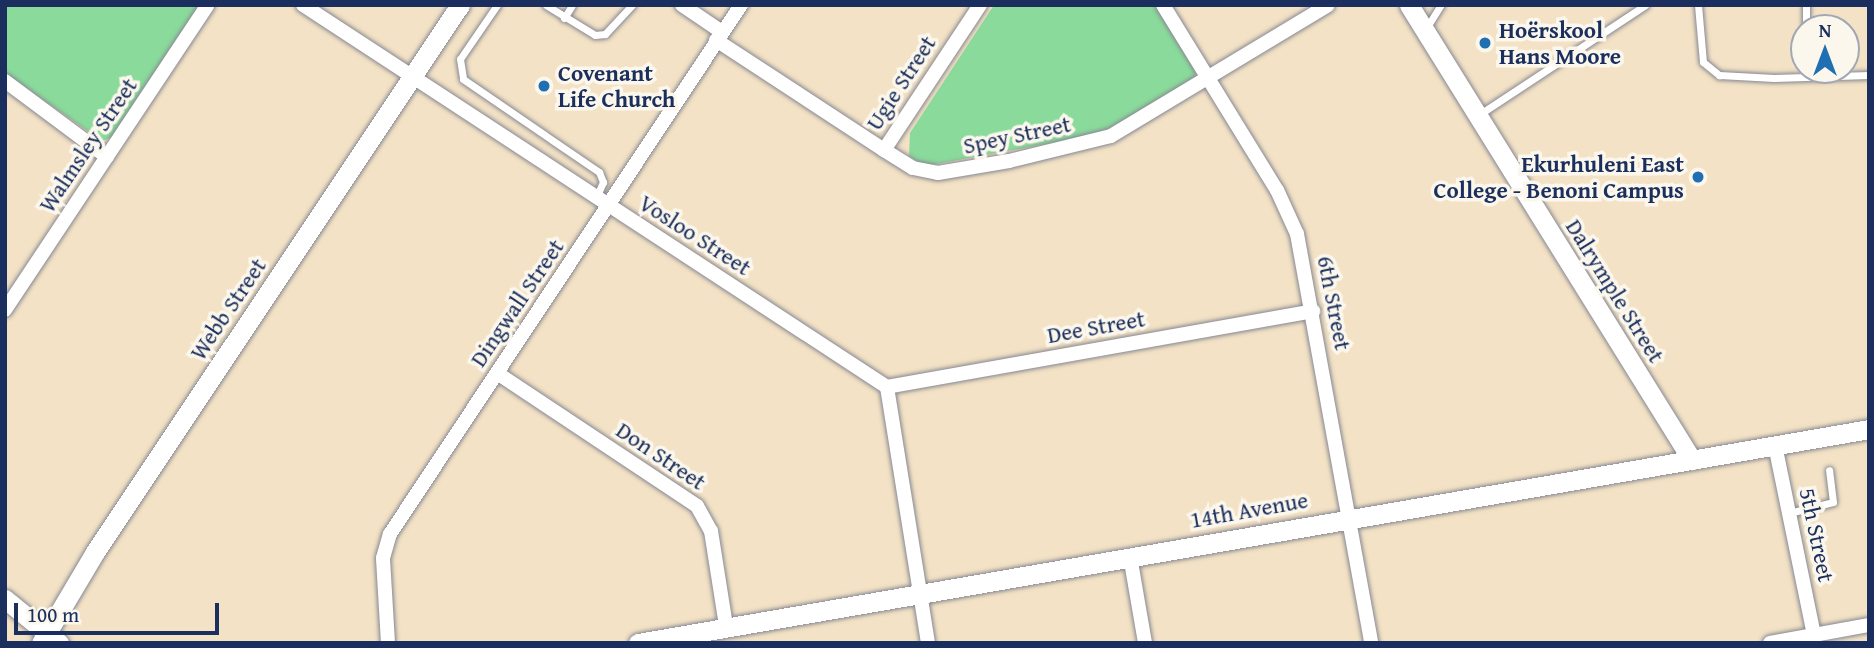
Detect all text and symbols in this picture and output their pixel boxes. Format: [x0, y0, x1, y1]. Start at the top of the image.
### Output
north arrow [1790, 14, 1860, 84]
place label: Hoërskool Hans Moore [1499, 16, 1621, 70]
text: N [1819, 16, 1831, 44]
street label: Ugie Street [860, 31, 942, 135]
marker: Hoërskool Hans Moore [1477, 35, 1493, 51]
place label: Covenant Life Church [558, 59, 675, 113]
street label: Walmsley Street [33, 73, 143, 217]
marker: Covenant Life Church [536, 78, 552, 94]
street label: Spey Street [961, 110, 1073, 160]
place label: Ekurhuleni East College - Benoni Campus [1434, 150, 1684, 204]
marker: Ekurhuleni East College - Benoni Campus [1690, 169, 1706, 185]
street label: Vosloo Street [634, 189, 756, 281]
street label: Dalrymple Street [1560, 214, 1670, 368]
street label: Dingwall Street [464, 234, 570, 372]
street label: Webb Street [184, 253, 272, 365]
street label: 6th Street [1311, 254, 1357, 352]
street label: Dee Street [1045, 305, 1147, 349]
street label: Don Street [611, 416, 711, 496]
street label: 5th Street [1794, 485, 1840, 585]
street label: 14th Avenue [1188, 486, 1310, 534]
scale bar [18, 588, 222, 632]
text: 100 m [27, 599, 79, 630]

